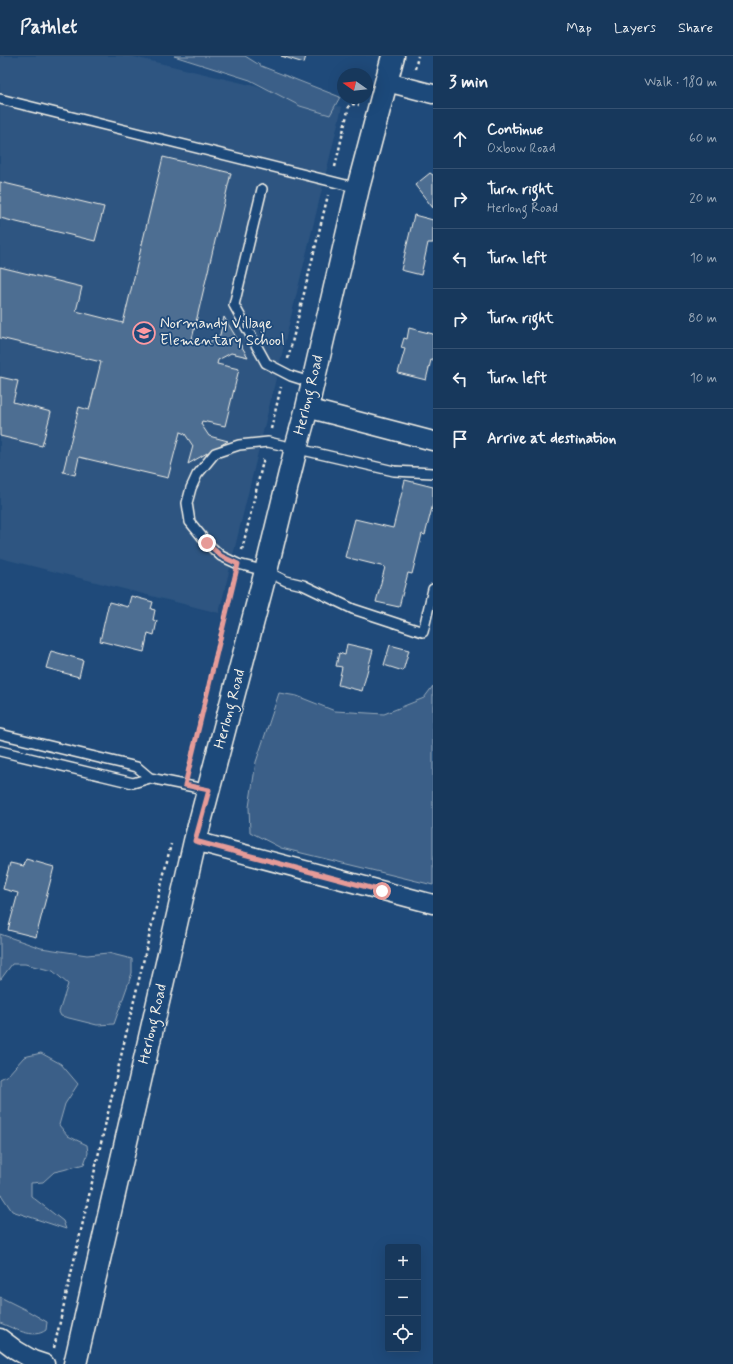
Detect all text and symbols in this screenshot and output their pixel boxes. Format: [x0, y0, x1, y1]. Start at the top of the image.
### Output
text: Pathlet [20, 15, 77, 40]
text: Map [566, 19, 592, 37]
text: Layers [614, 19, 656, 37]
text: Share [678, 19, 713, 37]
north arrow [337, 68, 373, 104]
text: 3 min [449, 71, 488, 93]
text: Walk · 180 m [644, 74, 717, 91]
text: Continue [487, 120, 543, 140]
icon: ahead [449, 128, 471, 150]
text: 60 m [689, 130, 717, 147]
text: Oxbow Road [487, 140, 555, 157]
text: Turn right [487, 180, 554, 200]
icon: right [449, 188, 471, 210]
text: 20 m [689, 190, 717, 207]
text: Herlong Road [487, 200, 558, 217]
icon: left [449, 248, 471, 270]
text: Turn left [487, 249, 547, 269]
text: 10 m [690, 250, 717, 267]
icon: right [449, 308, 471, 330]
text: Turn right [487, 309, 554, 329]
text: 80 m [688, 310, 717, 327]
place label: Normandy Village Elementary School [160, 314, 285, 351]
school or university icon: Normandy Village Elementary School [131, 320, 157, 346]
street label: Herlong Road [289, 353, 330, 437]
icon: left [449, 368, 471, 390]
text: Turn left [487, 369, 547, 389]
text: 10 m [690, 370, 717, 387]
icon: arrive [449, 428, 471, 450]
text: Arrive at destination [487, 429, 616, 449]
route end [198, 534, 216, 552]
street label: Herlong Road [210, 667, 251, 751]
route start [373, 882, 391, 900]
street label: Herlong Road [134, 982, 173, 1066]
map controls [385, 1244, 421, 1352]
button: + [385, 1244, 421, 1280]
button: − [385, 1280, 421, 1316]
button: locate [385, 1316, 421, 1352]

